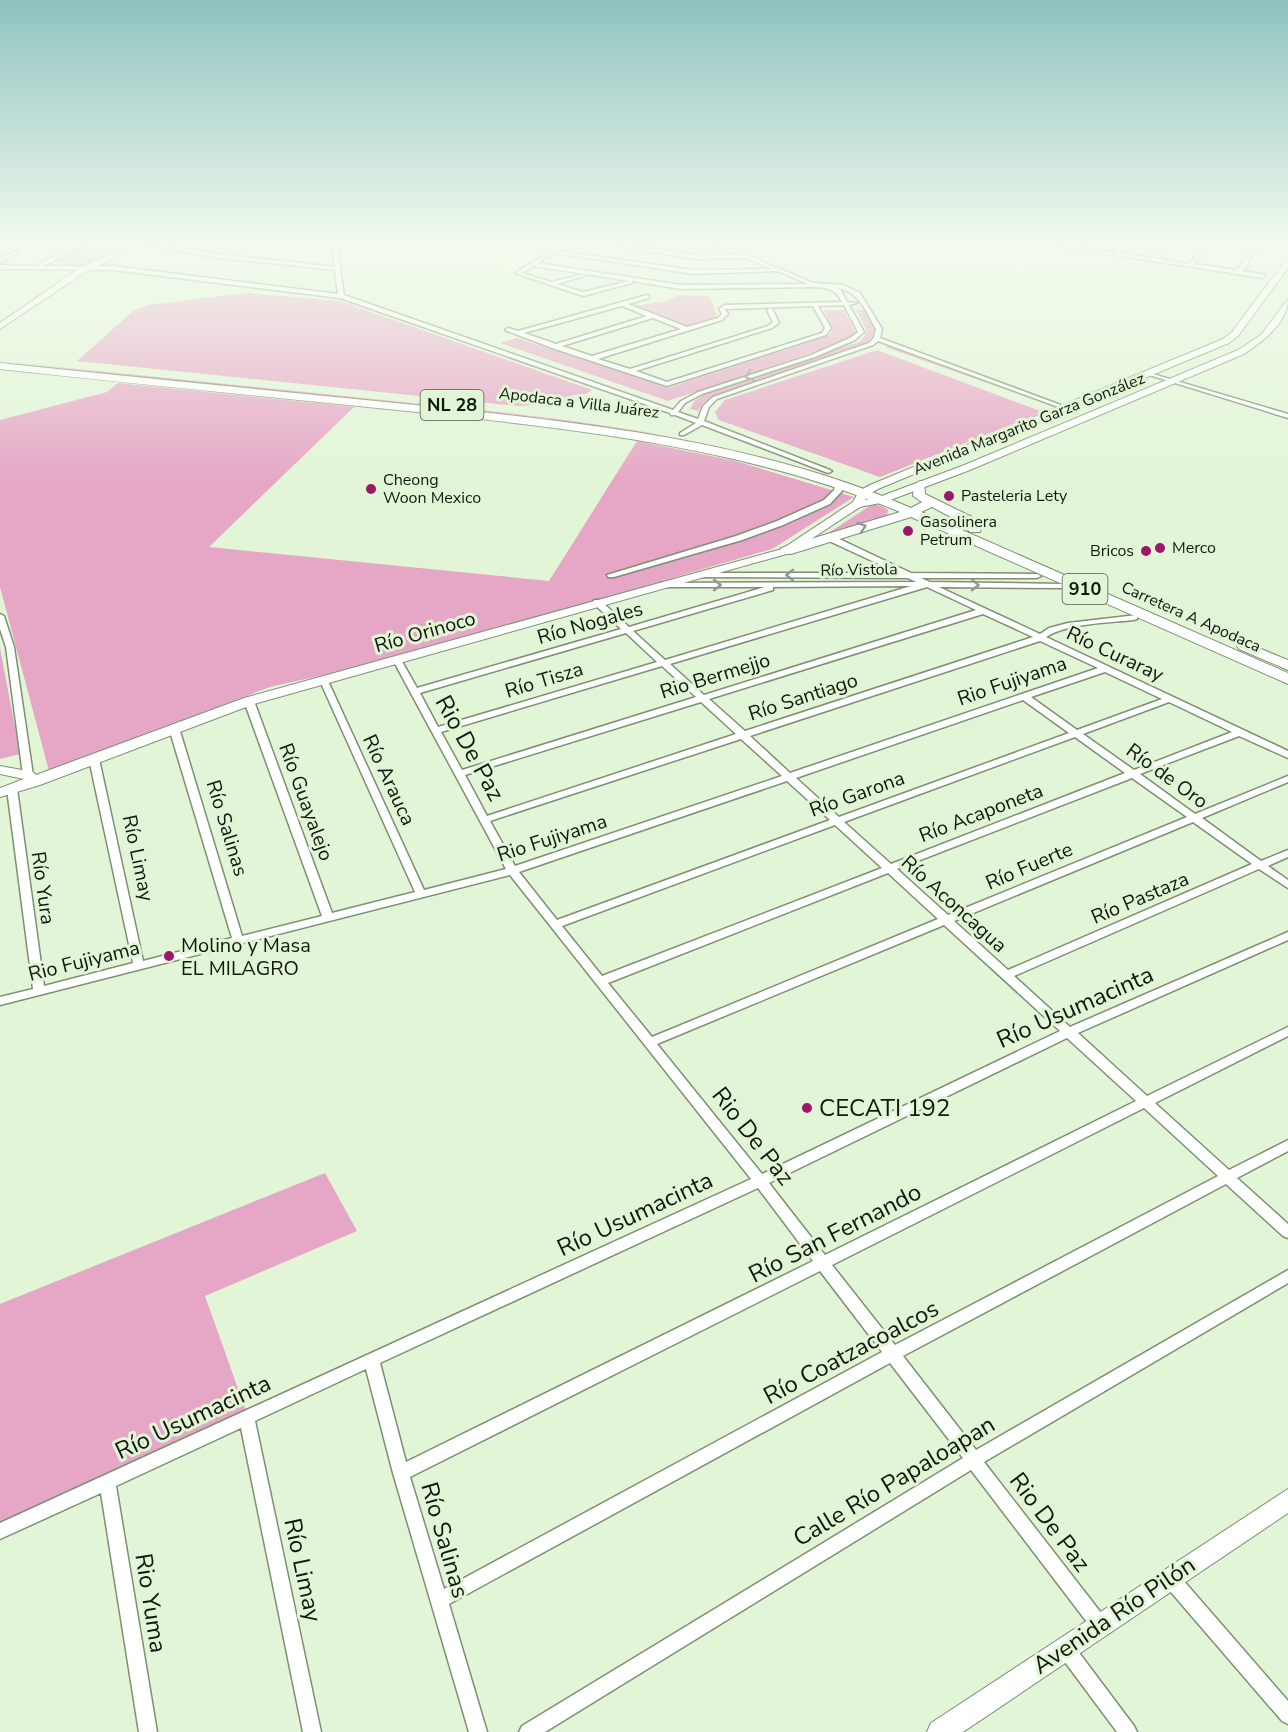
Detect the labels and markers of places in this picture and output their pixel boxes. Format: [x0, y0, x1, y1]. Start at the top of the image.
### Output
place label: Cheong Woon Mexico [383, 469, 481, 509]
marker: Cheong Woon Mexico [364, 482, 378, 496]
place label: Pasteleria Lety [961, 485, 1068, 507]
marker: Pasteleria Lety [942, 489, 956, 503]
place label: Gasolinera Petrum [920, 511, 997, 551]
marker: Gasolinera Petrum [901, 524, 915, 538]
place label: Merco [1172, 537, 1216, 559]
place label: Bricos [1090, 540, 1134, 562]
marker: Merco [1153, 541, 1167, 555]
marker: Bricos [1139, 544, 1153, 558]
place label: Molino y Masa EL MILAGRO [181, 932, 311, 982]
marker: Molino y Masa EL MILAGRO [162, 949, 176, 963]
place label: CECATI 192 [819, 1092, 950, 1124]
marker: CECATI 192 [800, 1101, 814, 1115]

